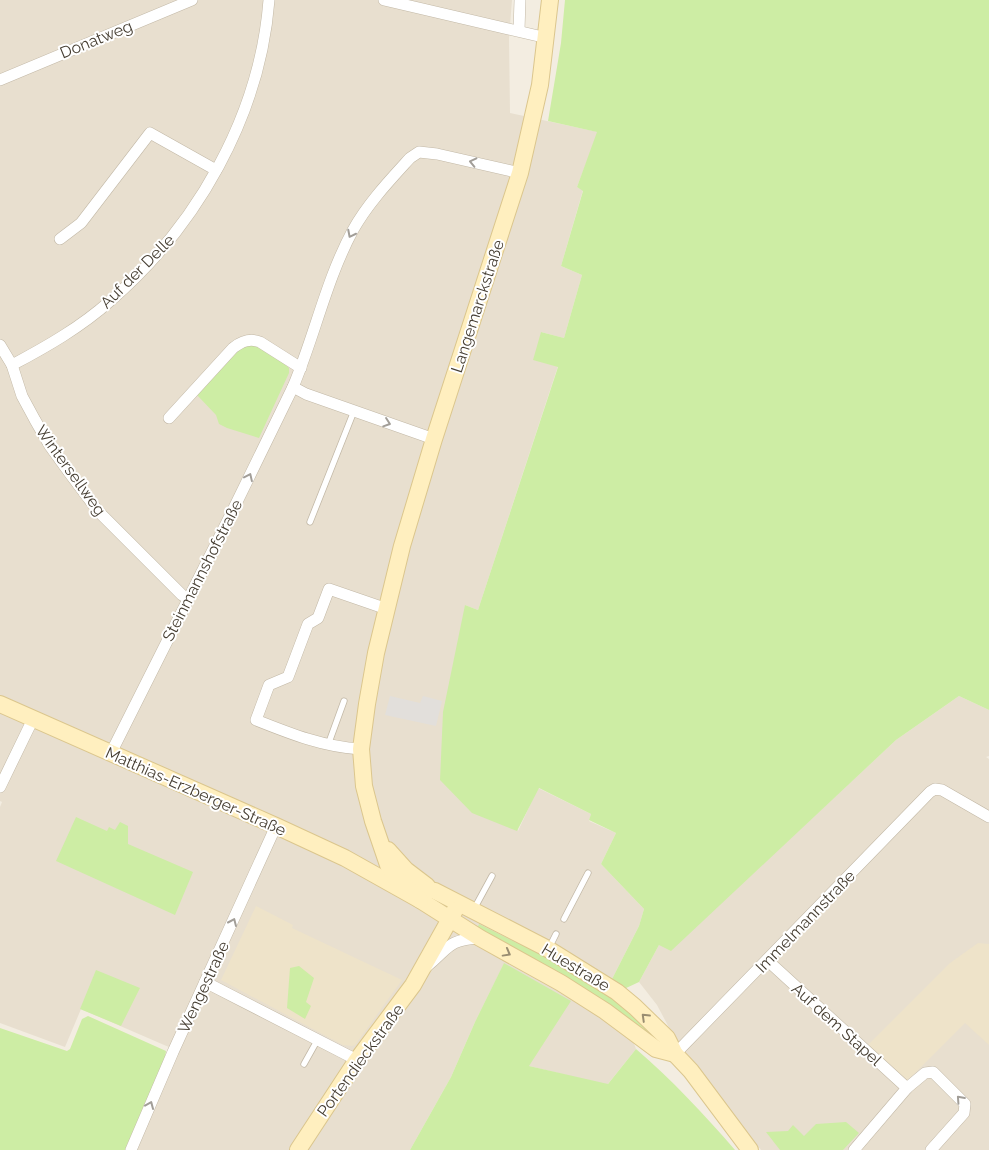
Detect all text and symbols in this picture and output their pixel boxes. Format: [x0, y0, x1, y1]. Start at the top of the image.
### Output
street label: Donatweg [57, 16, 135, 63]
one-way arrow [468, 157, 477, 168]
one-way arrow [347, 229, 357, 238]
street label: Auf der Delle [96, 230, 178, 312]
street label: Langemarckstraße [447, 237, 508, 375]
one-way arrow [383, 417, 391, 427]
street label: Wintersellweg [31, 421, 110, 519]
one-way arrow [243, 473, 253, 482]
street label: Steinmannshofstraße [158, 496, 246, 644]
street label: Matthias-Erzberger-Straße [103, 743, 289, 840]
street label: Immelmannstraße [752, 866, 859, 976]
one-way arrow [226, 918, 237, 927]
street label: Wengestraße [174, 938, 233, 1036]
street label: Huestraße [538, 940, 613, 995]
one-way arrow [502, 947, 511, 957]
street label: Auf dem Stapel [788, 979, 886, 1070]
street label: Portendieckstraße [313, 1000, 408, 1120]
one-way arrow [642, 1013, 651, 1022]
one-way arrow [956, 1096, 965, 1105]
one-way arrow [144, 1101, 155, 1110]

